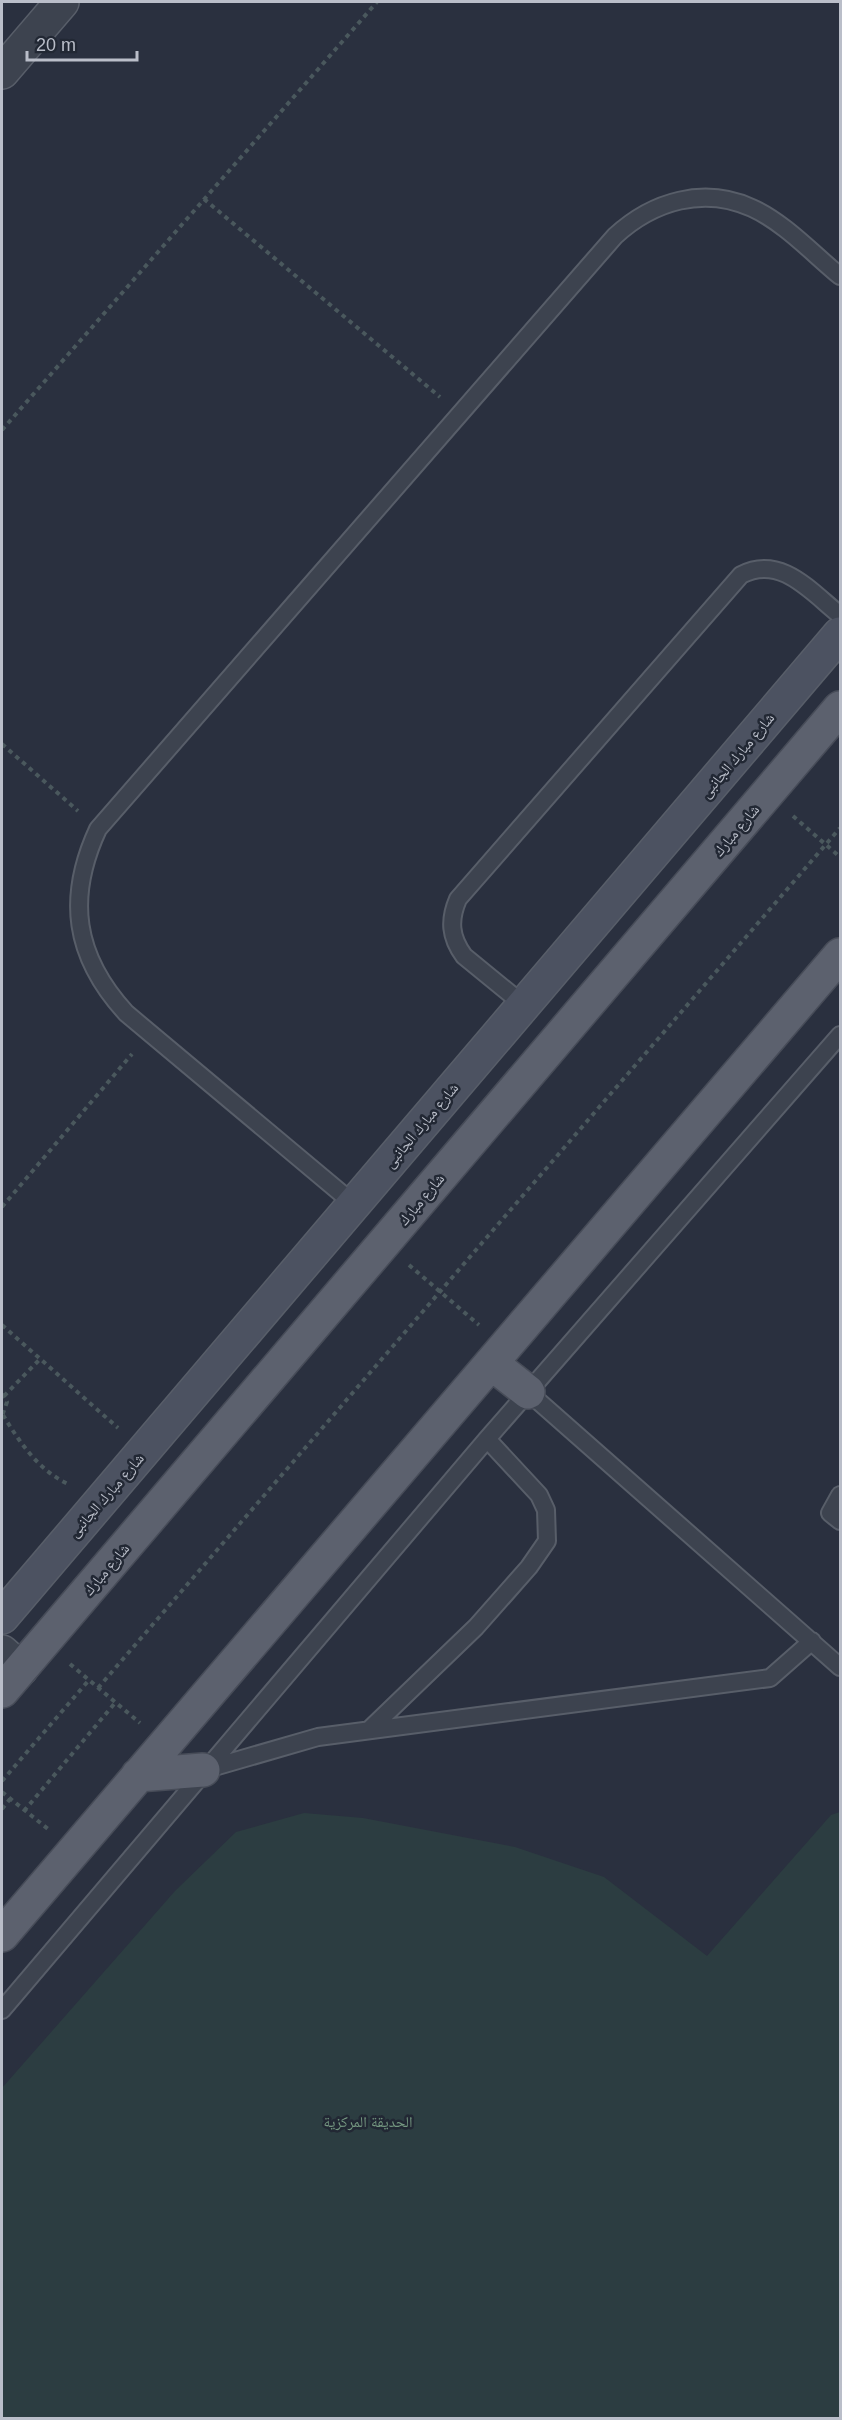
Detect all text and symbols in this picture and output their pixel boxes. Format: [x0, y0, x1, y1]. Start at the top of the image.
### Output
scale bar [27, 24, 136, 62]
text: 20 m [36, 35, 76, 55]
street label: شارع مبارك الجانبى [697, 709, 779, 802]
street label: شارع مبارك [710, 801, 764, 860]
street label: شارع مبارك الجانبى [381, 1079, 463, 1172]
street label: شارع مبارك [395, 1170, 449, 1229]
street label: شارع مبارك الجانبى [65, 1450, 149, 1542]
street label: شارع مبارك [80, 1540, 134, 1599]
park label: الحديقة المركزية [324, 2113, 412, 2131]

